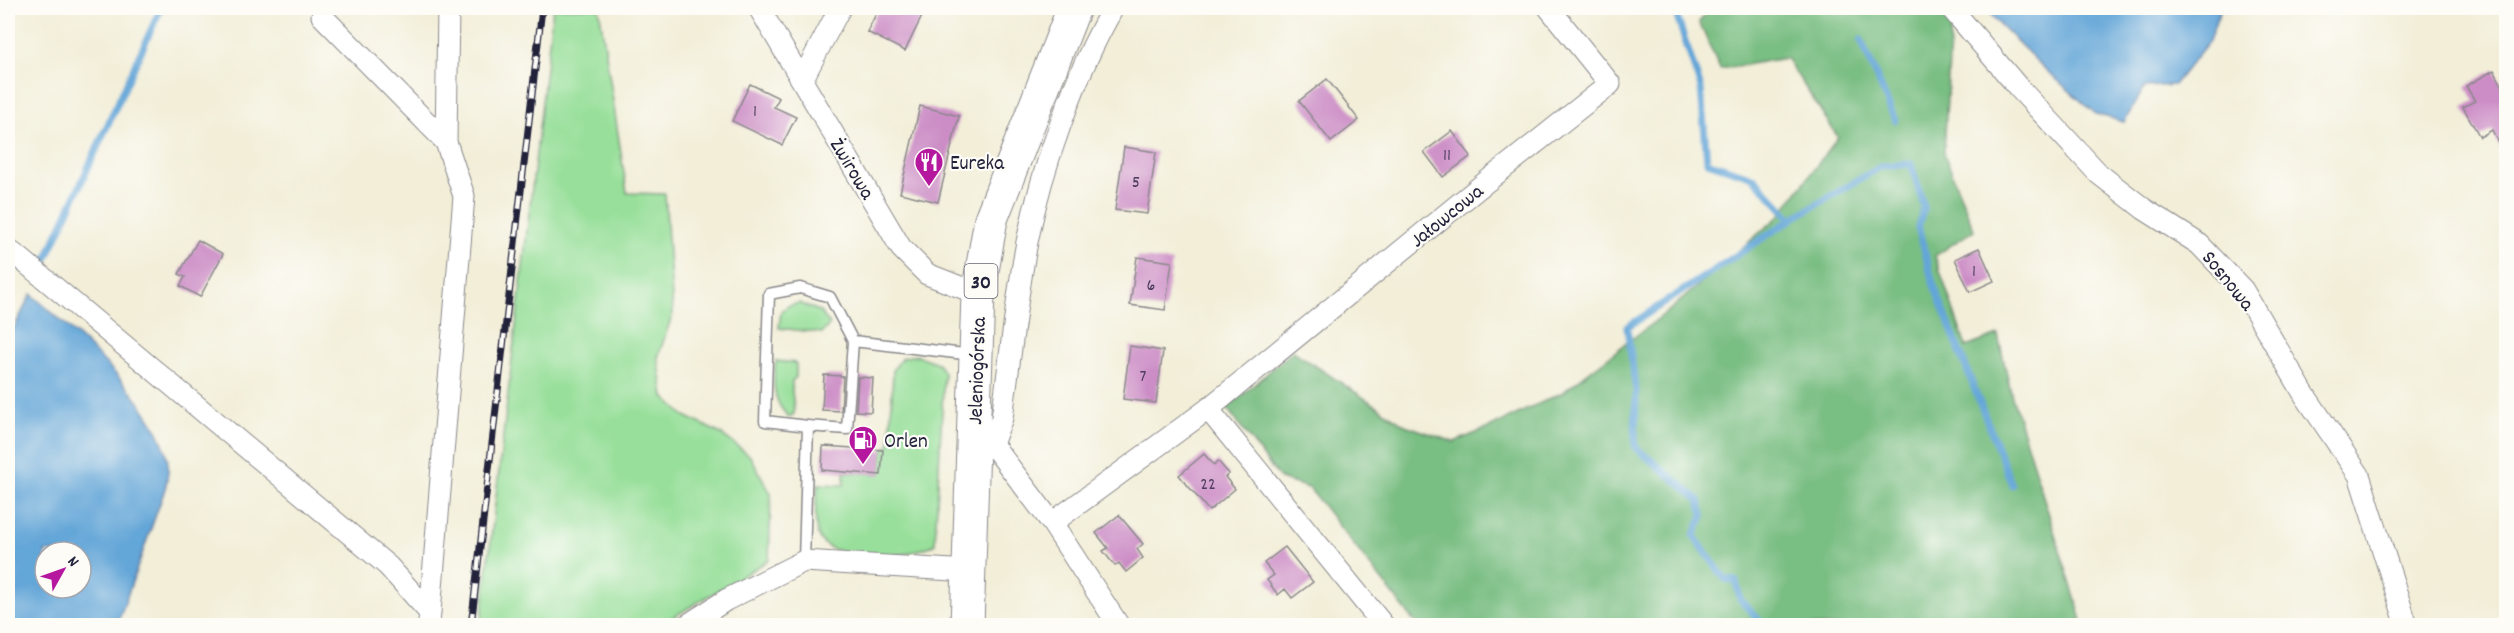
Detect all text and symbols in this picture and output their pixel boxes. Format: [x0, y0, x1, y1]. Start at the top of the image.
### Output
house number: 1 [753, 100, 757, 125]
street label: Żwirowa [820, 133, 881, 207]
house number: 11 [1443, 144, 1451, 169]
restaurant icon: Eureka [913, 146, 945, 188]
place label: Eureka [950, 150, 1005, 180]
house number: 5 [1132, 171, 1140, 196]
street label: Jałowcowa [1405, 178, 1492, 256]
street label: Sosnowa [2193, 245, 2261, 319]
house number: 1 [1972, 260, 1976, 285]
road number: 30 [964, 264, 998, 298]
house number: 6 [1147, 274, 1155, 299]
street label: Jeleniogórska [962, 316, 996, 425]
house number: 7 [1140, 365, 1147, 390]
fuel station icon: Orlen [847, 424, 879, 466]
place label: Orlen [884, 428, 928, 458]
house number: 22 [1200, 473, 1216, 498]
north arrow [33, 540, 93, 600]
text: N [61, 552, 84, 572]

